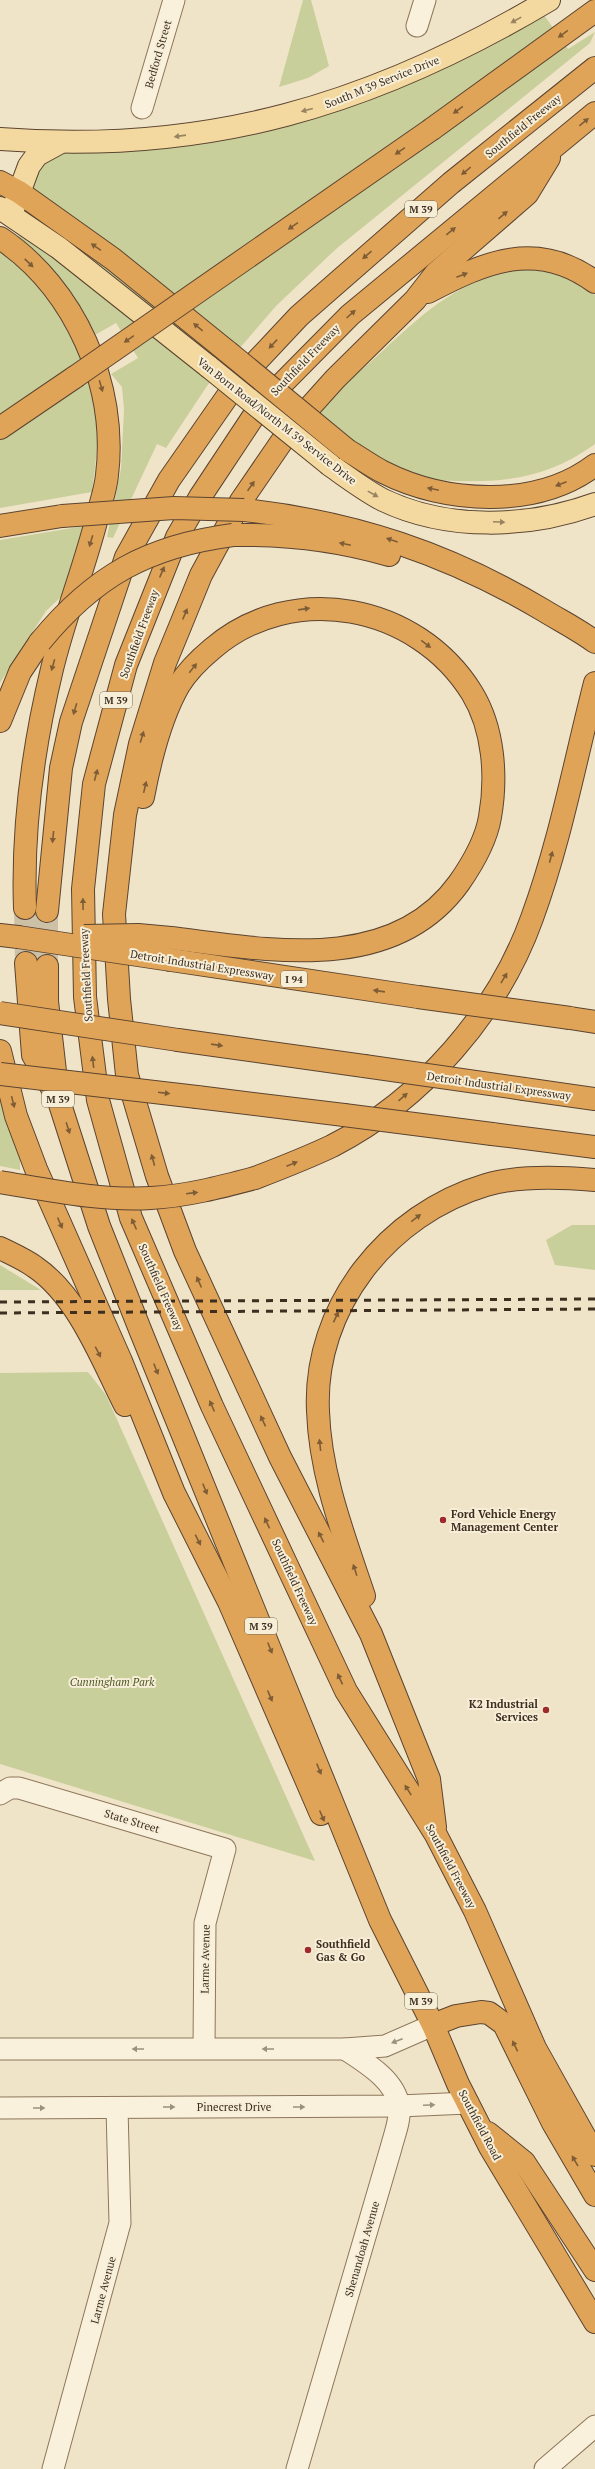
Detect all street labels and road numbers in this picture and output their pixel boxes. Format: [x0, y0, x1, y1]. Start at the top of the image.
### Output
street label: Bedford Street [142, 18, 174, 90]
street label: South M 39 Service Drive [323, 52, 442, 111]
street label: Southfield Freeway [482, 91, 564, 161]
road number: M 39 [405, 201, 437, 217]
street label: Southfield Freeway [268, 321, 343, 398]
street label: Van Born Road/North M 39 Service Drive [195, 354, 360, 488]
street label: Southfield Freeway [116, 587, 162, 680]
road number: M 39 [100, 692, 132, 708]
street label: Southfield Freeway [77, 928, 95, 1022]
street label: Detroit Industrial Expressway [129, 947, 275, 983]
road number: I 94 [281, 971, 307, 987]
street label: Detroit Industrial Expressway [426, 1069, 572, 1103]
road number: M 39 [42, 1091, 74, 1107]
street label: Southfield Freeway [136, 1241, 187, 1333]
street label: Southfield Freeway [269, 1537, 321, 1628]
road number: M 39 [245, 1618, 277, 1634]
street label: State Street [103, 1806, 161, 1836]
street label: Southfield Freeway [423, 1821, 479, 1911]
street label: Larme Avenue [197, 1924, 213, 1994]
road number: M 39 [405, 1993, 437, 2009]
street label: Southfield Road [456, 2087, 504, 2163]
street label: Pinecrest Drive [197, 2100, 272, 2114]
street label: Shenandoah Avenue [342, 2199, 383, 2299]
street label: Larme Avenue [87, 2254, 119, 2325]

